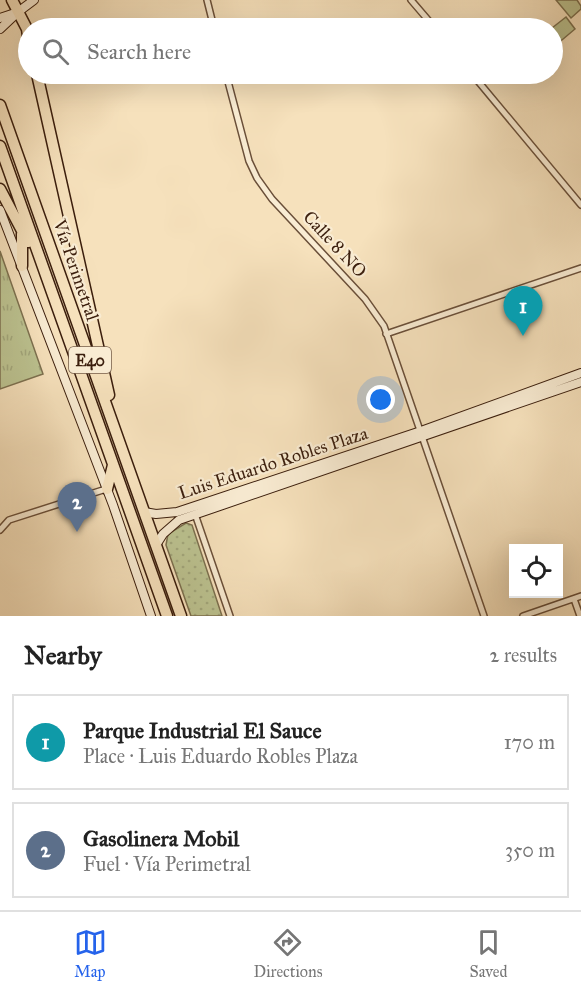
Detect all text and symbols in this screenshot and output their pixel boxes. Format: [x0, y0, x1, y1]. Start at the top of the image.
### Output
search box [18, 18, 563, 84]
icon: search [39, 35, 72, 68]
text: Search here [87, 38, 191, 65]
street label: Calle 8 NO [299, 206, 371, 282]
street label: Vía Perimetral [48, 216, 104, 324]
pin: 1 [504, 286, 542, 336]
road number: E40 [69, 347, 111, 373]
your location [366, 385, 395, 414]
street label: Luis Eduardo Robles Plaza [175, 422, 371, 504]
pin: 2 [58, 482, 97, 532]
map controls [509, 544, 563, 598]
button: locate [509, 544, 563, 598]
text: Nearby [24, 639, 102, 671]
text: 2 results [489, 643, 557, 667]
text: Parque Industrial El Sauce [83, 717, 322, 744]
text: 1 [42, 730, 49, 754]
text: 170 m [504, 730, 555, 754]
text: Place · Luis Eduardo Robles Plaza [83, 744, 358, 768]
text: Gasolinera Mobil [83, 825, 239, 852]
text: 2 [41, 838, 50, 862]
text: 350 m [505, 838, 555, 862]
text: Fuel · Vía Perimetral [83, 852, 251, 876]
tab: Map [74, 926, 107, 981]
tab: Directions [254, 926, 322, 981]
tab: Saved [469, 926, 507, 981]

